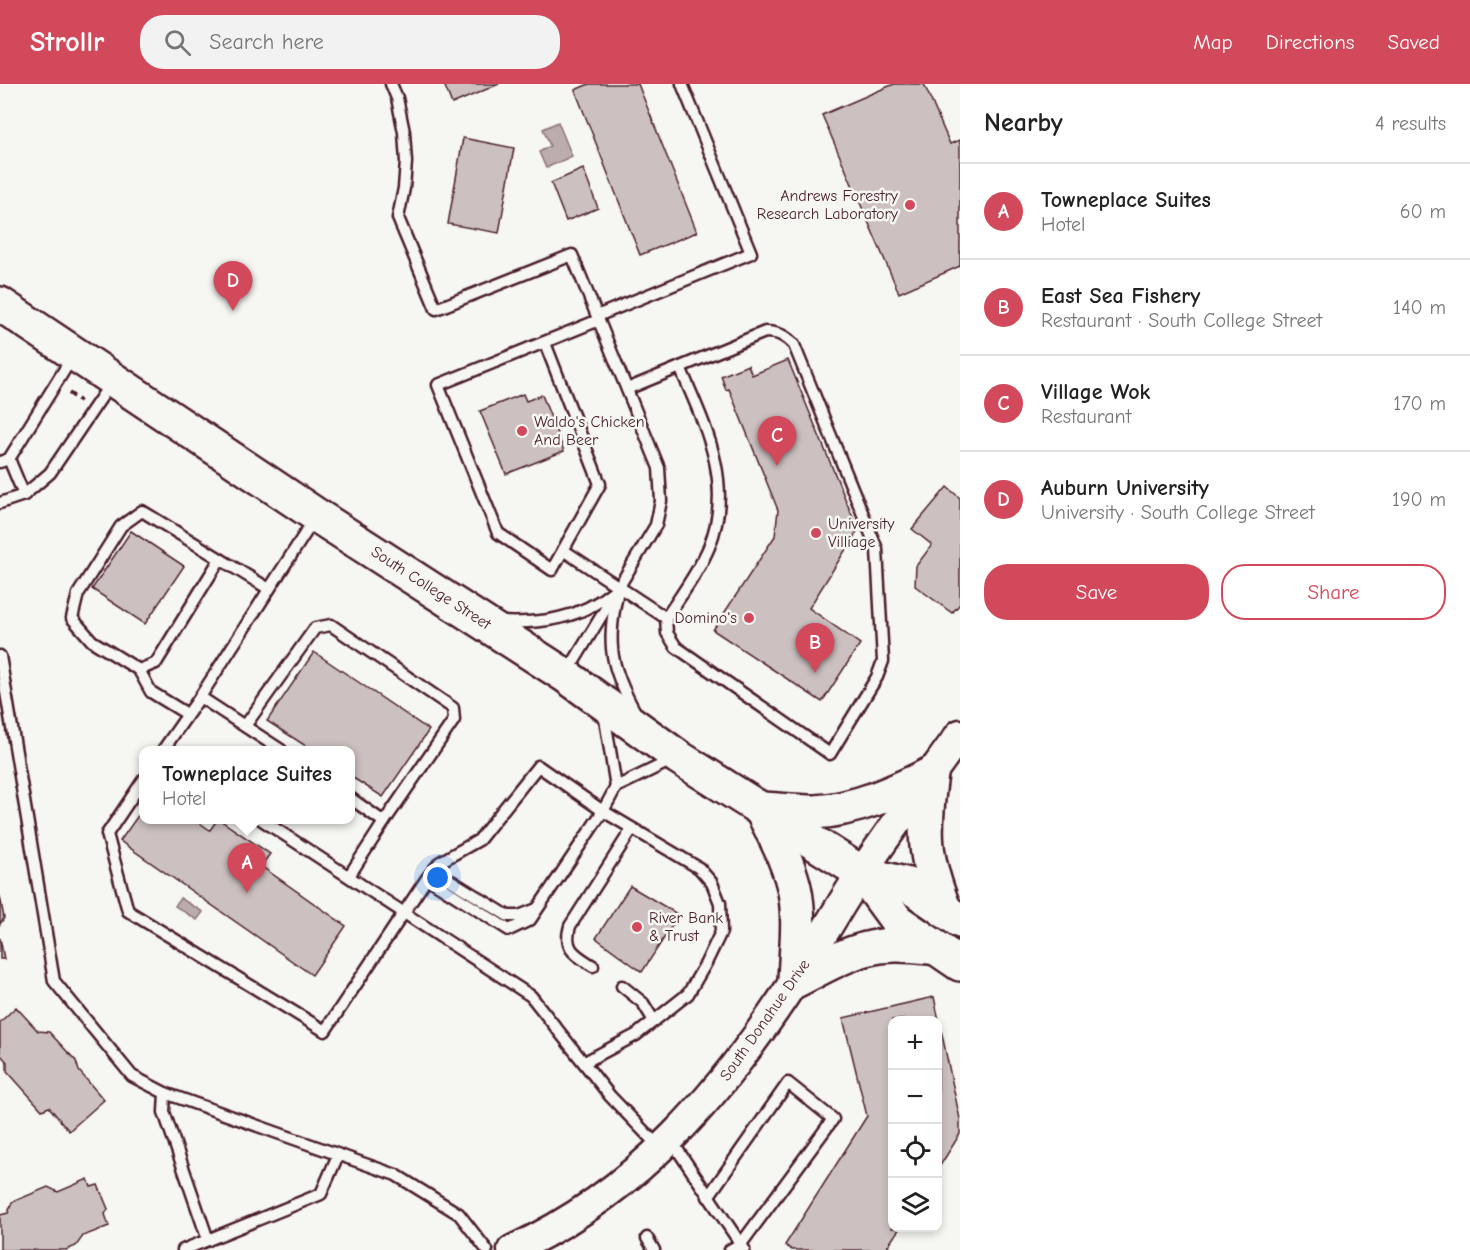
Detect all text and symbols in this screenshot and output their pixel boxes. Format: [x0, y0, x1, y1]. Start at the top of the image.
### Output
search box [140, 15, 560, 69]
text: Strollr [30, 26, 104, 58]
icon: search [161, 26, 194, 59]
text: Search here [209, 29, 324, 55]
text: Map [1193, 30, 1233, 54]
text: Directions [1266, 30, 1355, 54]
text: Saved [1388, 30, 1440, 54]
text: Nearby [984, 108, 1063, 138]
text: 4 results [1375, 112, 1446, 135]
place label: Andrews Forestry Research Laboratory [757, 187, 899, 223]
text: Towneplace Suites [1041, 187, 1211, 213]
marker: Andrews Forestry Research Laboratory [903, 198, 917, 212]
text: A [998, 200, 1009, 223]
text: 60 m [1400, 200, 1446, 223]
text: Hotel [1041, 213, 1085, 236]
pin: D [214, 262, 252, 311]
text: East Sea Fishery [1041, 283, 1200, 309]
text: B [997, 296, 1010, 319]
text: 140 m [1393, 296, 1446, 319]
text: Restaurant · South College Street [1041, 309, 1322, 332]
text: Village Wok [1041, 379, 1150, 405]
text: C [997, 392, 1010, 415]
text: 170 m [1393, 392, 1446, 415]
text: Restaurant [1041, 405, 1131, 428]
place label: Waldo's Chicken And Beer [534, 413, 645, 449]
pin: C [758, 416, 796, 466]
marker: Waldo's Chicken And Beer [515, 424, 529, 438]
text: Auburn University [1041, 475, 1209, 501]
text: D [997, 488, 1010, 511]
text: 190 m [1392, 488, 1446, 511]
text: University · South College Street [1041, 501, 1315, 524]
place label: University Villiage [828, 515, 895, 551]
marker: University Villiage [809, 526, 823, 540]
street label: South College Street [368, 543, 495, 634]
button: Save [984, 564, 1209, 620]
button: Share [1221, 564, 1446, 620]
place label: Domino's [675, 609, 737, 627]
marker: Domino's [742, 611, 756, 625]
pin: B [796, 624, 834, 673]
popup [139, 746, 355, 824]
text: Towneplace Suites [162, 761, 332, 787]
text: Hotel [162, 787, 206, 810]
pin: A [228, 844, 266, 893]
your location [423, 863, 452, 892]
place label: River Bank & Trust [649, 909, 723, 945]
marker: River Bank & Trust [630, 920, 644, 934]
street label: South Donahue Drive [716, 956, 814, 1084]
map controls [888, 1016, 942, 1232]
button: + [888, 1016, 942, 1070]
button: − [888, 1070, 942, 1124]
button: locate [888, 1124, 942, 1178]
button: layers [888, 1178, 942, 1232]

